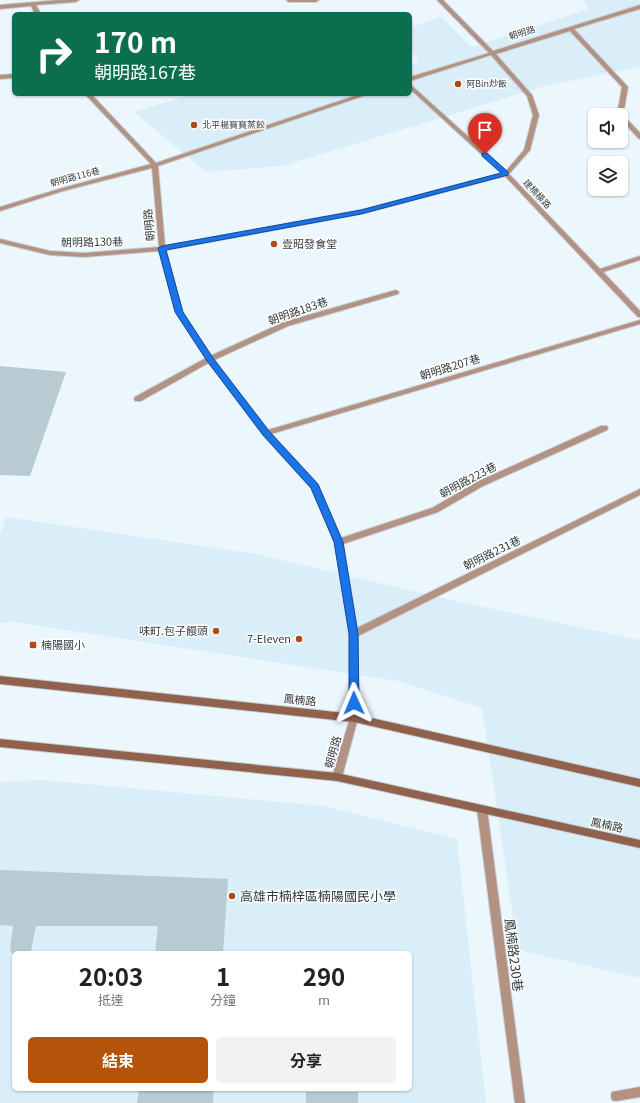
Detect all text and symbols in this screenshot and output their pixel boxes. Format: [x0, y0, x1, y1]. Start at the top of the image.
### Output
text: 170 m [94, 21, 177, 61]
street label: 朝明路 [507, 22, 537, 43]
icon: right [28, 28, 80, 80]
text: 朝明路167巷 [94, 58, 196, 84]
place label: 阿Bin炒飯 [466, 77, 507, 90]
marker: 阿Bin炒飯 [453, 79, 463, 89]
map controls [588, 108, 628, 196]
button: sound [588, 108, 628, 148]
pin [468, 113, 502, 154]
place label: 北平楊寶寶蒸餃 [202, 118, 265, 131]
icon: arrive [474, 119, 496, 141]
marker: 北平楊寶寶蒸餃 [189, 120, 199, 130]
button: layers [588, 156, 628, 196]
street label: 朝明路116巷 [49, 164, 101, 189]
street label: 建楠橫路 [520, 176, 554, 211]
street label: 朝明路 [139, 208, 157, 242]
street label: 朝明路130巷 [61, 232, 123, 250]
place label: 壹昭發食堂 [282, 235, 337, 251]
marker: 壹昭發食堂 [269, 239, 279, 249]
street label: 朝明路183巷 [266, 292, 330, 328]
street label: 朝明路207巷 [418, 349, 482, 383]
street label: 朝明路223巷 [436, 457, 499, 501]
street label: 朝明路231巷 [460, 531, 523, 573]
place label: 味町.包子饅頭 [139, 622, 208, 638]
marker: 味町.包子饅頭 [211, 626, 221, 636]
place label: 7-Eleven [247, 630, 291, 646]
marker: 7-Eleven [294, 634, 304, 644]
place label: 楠陽國小 [41, 636, 85, 652]
marker: 楠陽國小 [28, 640, 38, 650]
position arrow [333, 682, 375, 724]
street label: 鳳楠路 [283, 689, 317, 709]
street label: 朝明路 [320, 734, 344, 770]
street label: 鳳楠路 [589, 813, 625, 835]
place label: 高雄市楠梓區楠陽國民小學 [240, 886, 396, 905]
marker: 高雄市楠梓區楠陽國民小學 [227, 891, 237, 901]
street label: 鳳楠路230巷 [501, 917, 528, 993]
text: 20:03 [79, 958, 143, 993]
text: 1 [216, 958, 230, 993]
text: 290 [303, 958, 345, 993]
text: 抵達 [98, 990, 124, 1009]
text: 分鐘 [210, 990, 236, 1009]
text: m [318, 990, 330, 1009]
button: 結束 [28, 1037, 208, 1083]
button: 分享 [216, 1037, 396, 1083]

